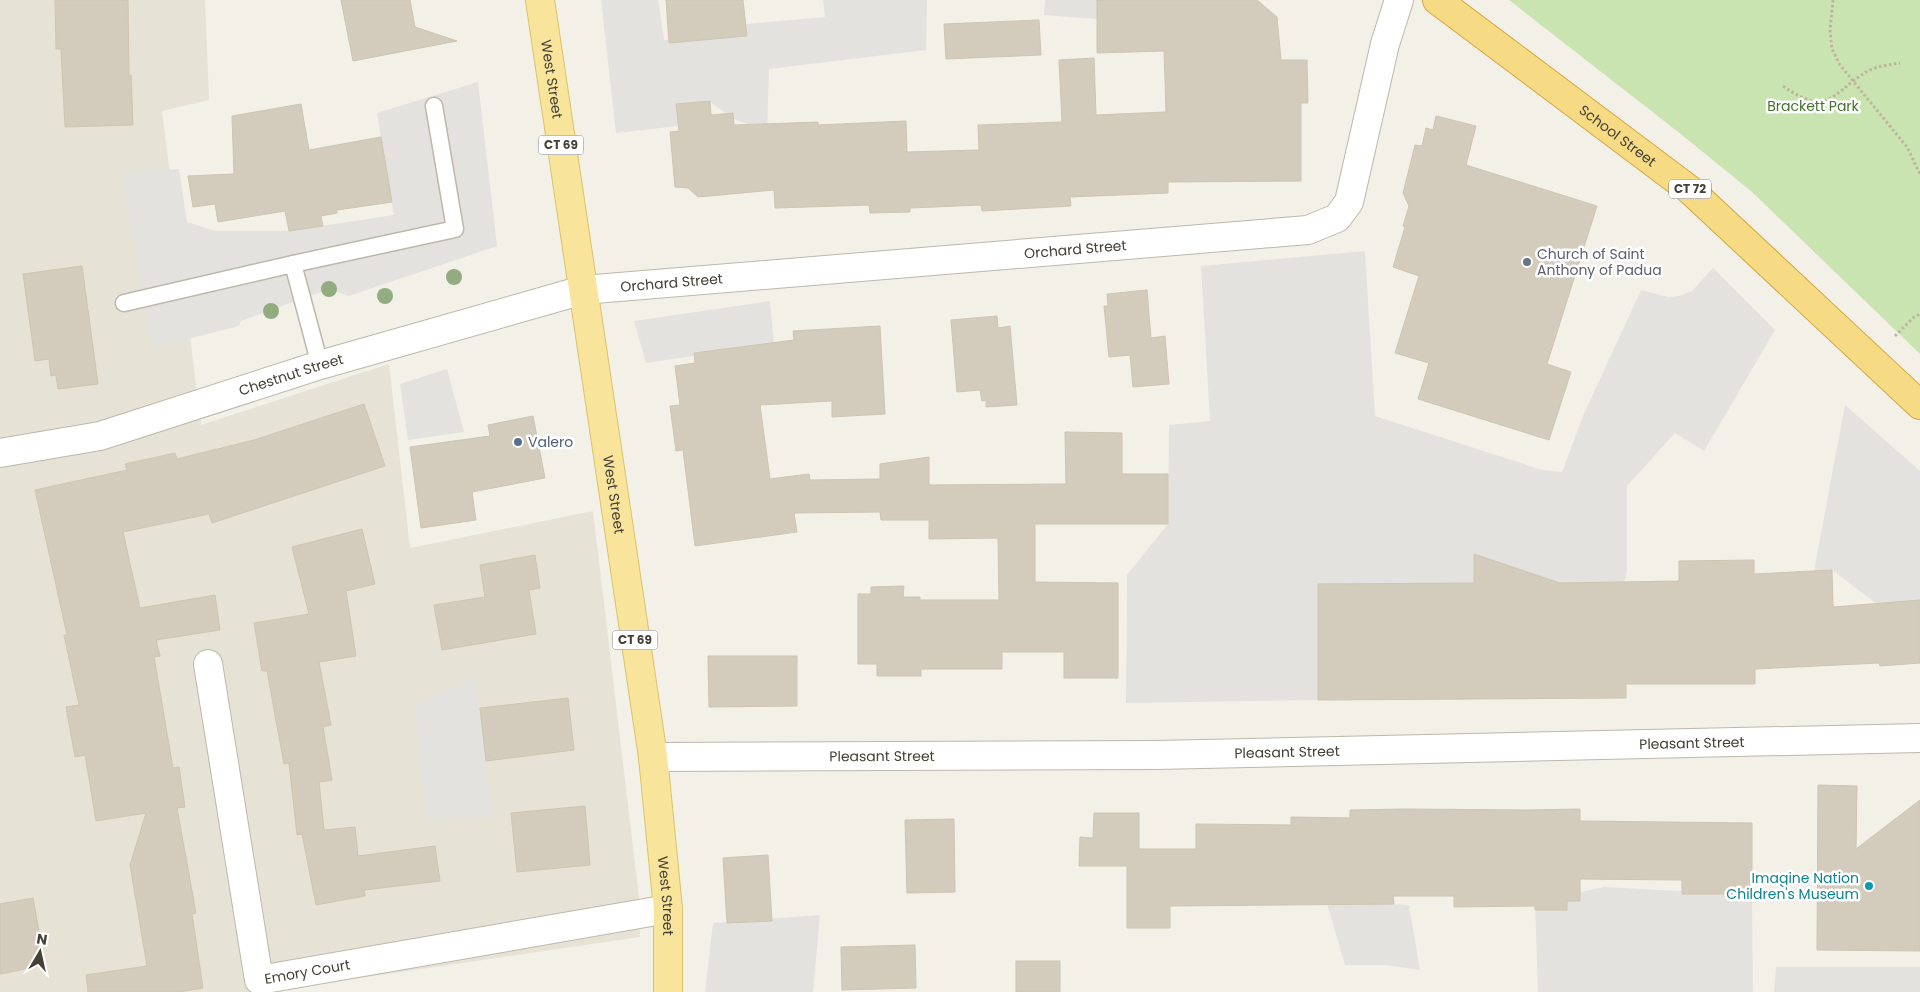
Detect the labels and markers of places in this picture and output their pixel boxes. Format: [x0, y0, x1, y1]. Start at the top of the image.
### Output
place label: Church of Saint Anthony of Padua [1537, 244, 1662, 280]
marker: Church of Saint Anthony of Padua [1521, 256, 1533, 268]
place label: Valero [528, 432, 573, 452]
marker: Valero [512, 436, 524, 448]
place label: Imagine Nation Children's Museum [1726, 868, 1859, 904]
marker: Imagine Nation Children's Museum [1863, 880, 1875, 892]

